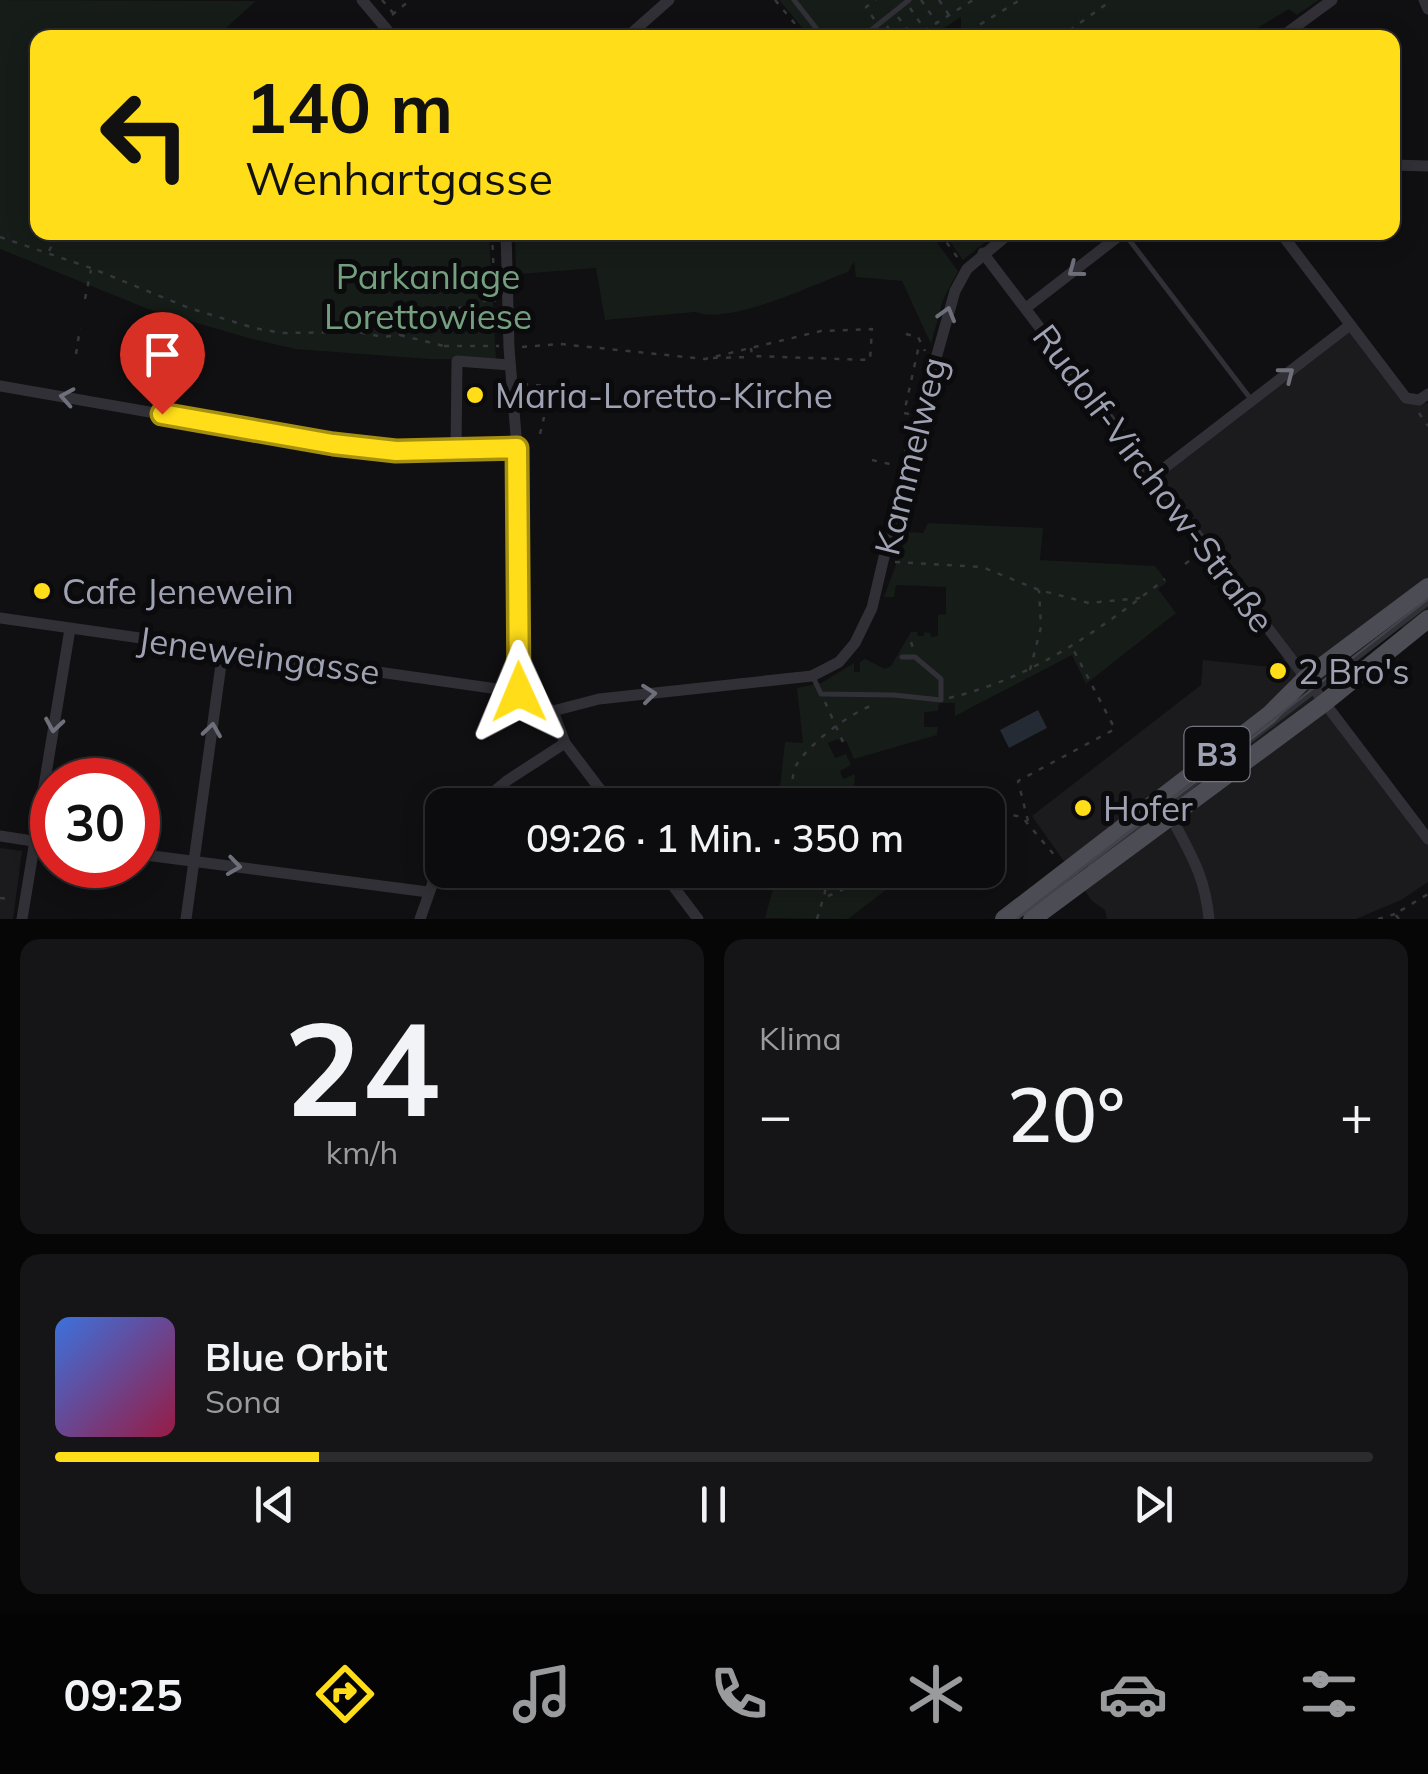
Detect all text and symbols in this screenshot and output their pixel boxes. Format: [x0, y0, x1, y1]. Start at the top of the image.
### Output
text: 140 m [245, 63, 453, 151]
icon: left [80, 70, 210, 200]
text: Wenhartgasse [245, 150, 553, 206]
park label: Parkanlage Lorettowiese [324, 254, 532, 338]
one-way arrow [1068, 258, 1086, 276]
one-way arrow [935, 307, 956, 324]
pin [120, 312, 205, 415]
street label: Rudolf-Virchow-Straße [1024, 315, 1284, 641]
icon: arrive [135, 327, 190, 382]
street label: Kammelweg [864, 353, 956, 559]
one-way arrow [1275, 368, 1293, 386]
place label: Maria-Loretto-Kirche [495, 373, 833, 417]
marker: Maria-Loretto-Kirche [464, 384, 486, 406]
one-way arrow [59, 388, 76, 409]
place label: Cafe Jenewein [62, 569, 294, 613]
marker: Cafe Jenewein [31, 580, 53, 602]
street label: Jeneweingasse [135, 616, 383, 694]
position arrow [467, 640, 571, 744]
place label: 2 Bro's [1298, 649, 1410, 693]
marker: 2 Bro's [1267, 660, 1289, 682]
one-way arrow [642, 684, 658, 706]
one-way arrow [44, 717, 65, 734]
one-way arrow [201, 721, 222, 738]
road number: B3 [1184, 727, 1250, 781]
speed limit sign: 30 [30, 758, 160, 888]
place label: Hofer [1103, 786, 1193, 830]
marker: Hofer [1072, 797, 1094, 819]
text: 09:26 · 1 Min. · 350 m [526, 814, 904, 862]
one-way arrow [226, 855, 243, 876]
text: 24 [284, 985, 440, 1149]
text: Klima [759, 1018, 842, 1058]
text: 20° [1007, 1067, 1125, 1161]
text: − [759, 1080, 792, 1149]
text: + [1340, 1080, 1373, 1149]
text: km/h [326, 1132, 398, 1172]
text: Blue Orbit [205, 1333, 388, 1381]
text: Sona [205, 1381, 281, 1421]
icon: previous [247, 1477, 302, 1532]
icon: pause [686, 1477, 741, 1532]
icon: next [1126, 1477, 1181, 1532]
icon: directions [310, 1659, 380, 1729]
icon: music [507, 1659, 577, 1729]
icon: phone [704, 1659, 774, 1729]
icon: climate [901, 1659, 971, 1729]
icon: car [1098, 1659, 1168, 1729]
icon: filters [1294, 1659, 1364, 1729]
text: 09:25 [63, 1666, 183, 1722]

